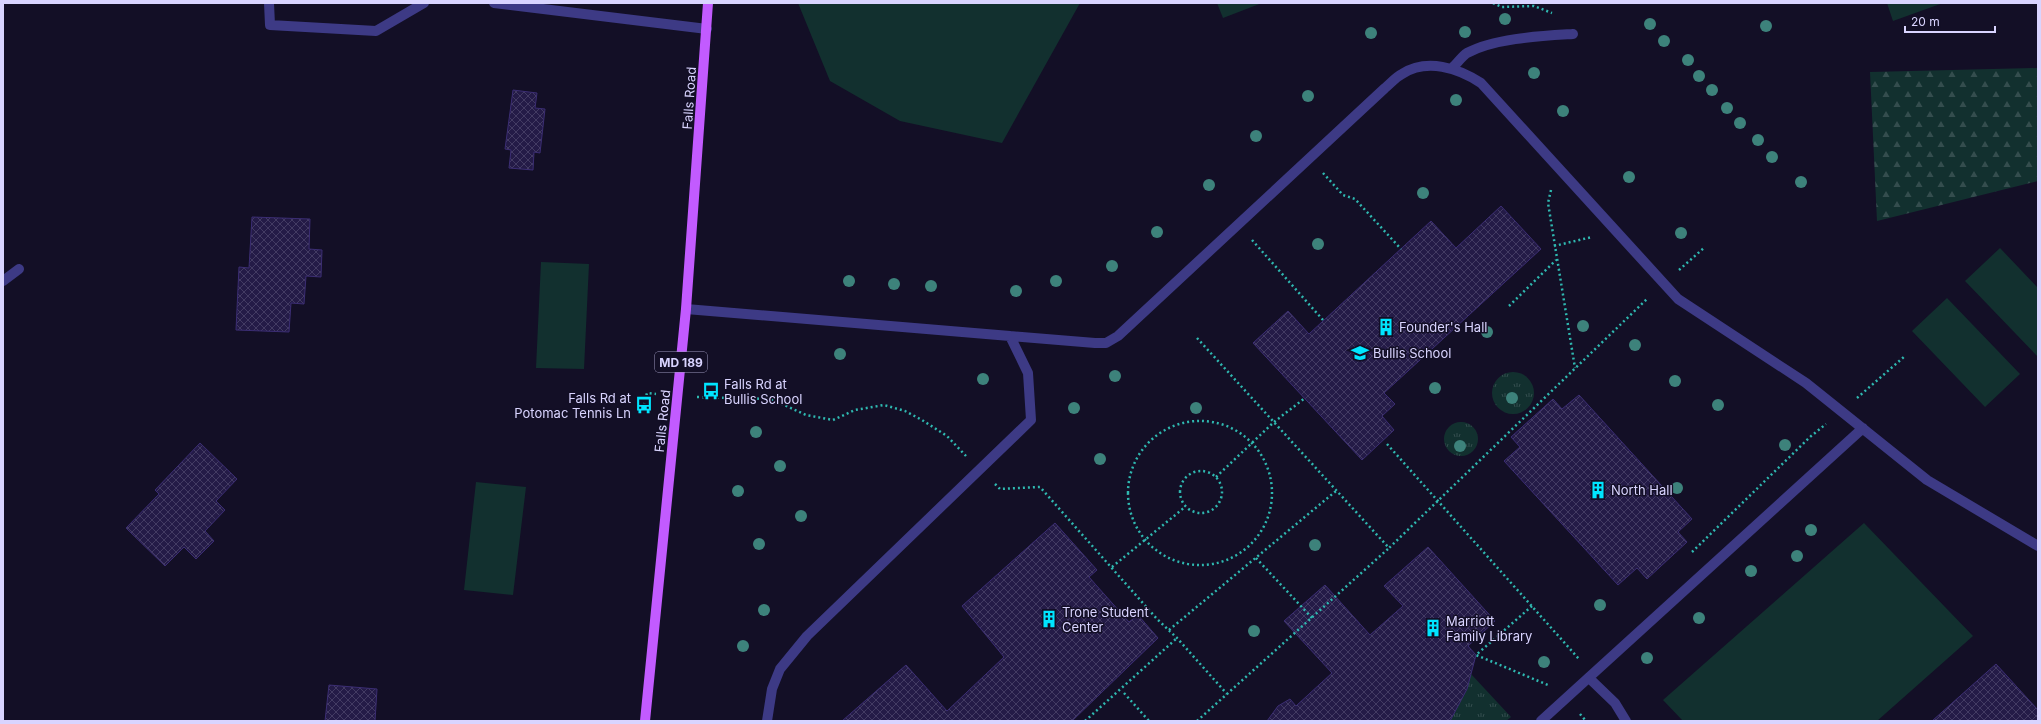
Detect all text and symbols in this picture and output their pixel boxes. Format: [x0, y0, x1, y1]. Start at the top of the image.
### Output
scale bar [1905, 8, 1995, 34]
text: 20 m [1911, 14, 1940, 29]
street label: Falls Road [679, 66, 699, 130]
building icon: Founder's Hall [1376, 317, 1396, 337]
place label: Founder's Hall [1399, 319, 1487, 335]
school or university icon: Bullis School [1350, 343, 1370, 363]
place label: Bullis School [1373, 345, 1451, 361]
road number: MD 189 [655, 352, 707, 372]
place label: Falls Rd at Bullis School [724, 376, 802, 407]
bus stop icon: Falls Rd at Bullis School [701, 381, 721, 401]
street label: Falls Road [651, 389, 673, 453]
place label: Falls Rd at Potomac Tennis Ln [514, 390, 631, 421]
bus stop icon: Falls Rd at Potomac Tennis Ln [634, 395, 654, 415]
building icon: North Hall [1588, 480, 1608, 500]
place label: North Hall [1611, 482, 1673, 498]
place label: Trone Student Center [1062, 604, 1149, 635]
building icon: Trone Student Center [1039, 609, 1059, 629]
place label: Marriott Family Library [1446, 613, 1532, 644]
building icon: Marriott Family Library [1423, 618, 1443, 638]

